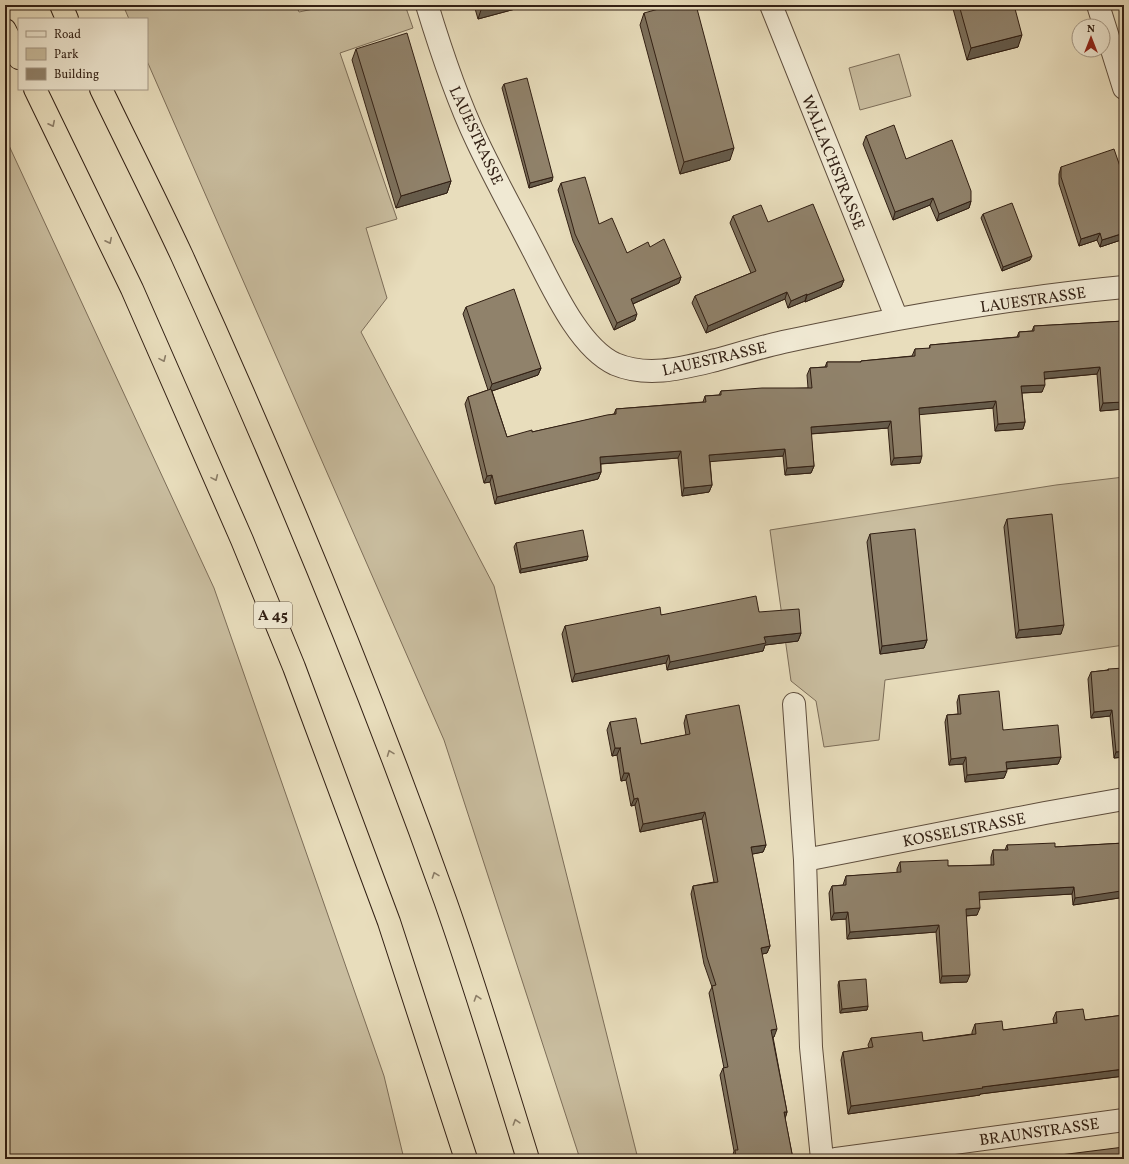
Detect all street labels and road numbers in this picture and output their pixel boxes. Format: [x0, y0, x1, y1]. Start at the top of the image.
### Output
street label: LAUESTRASSE [443, 83, 508, 189]
street label: WALLACHSTRASSE [795, 92, 869, 233]
street label: LAUESTRASSE [979, 283, 1088, 319]
street label: LAUESTRASSE [660, 337, 769, 383]
road number: A 45 [254, 602, 292, 628]
street label: KOSSELSTRASSE [901, 808, 1028, 854]
street label: BRAUNSTRASSE [978, 1114, 1101, 1152]

